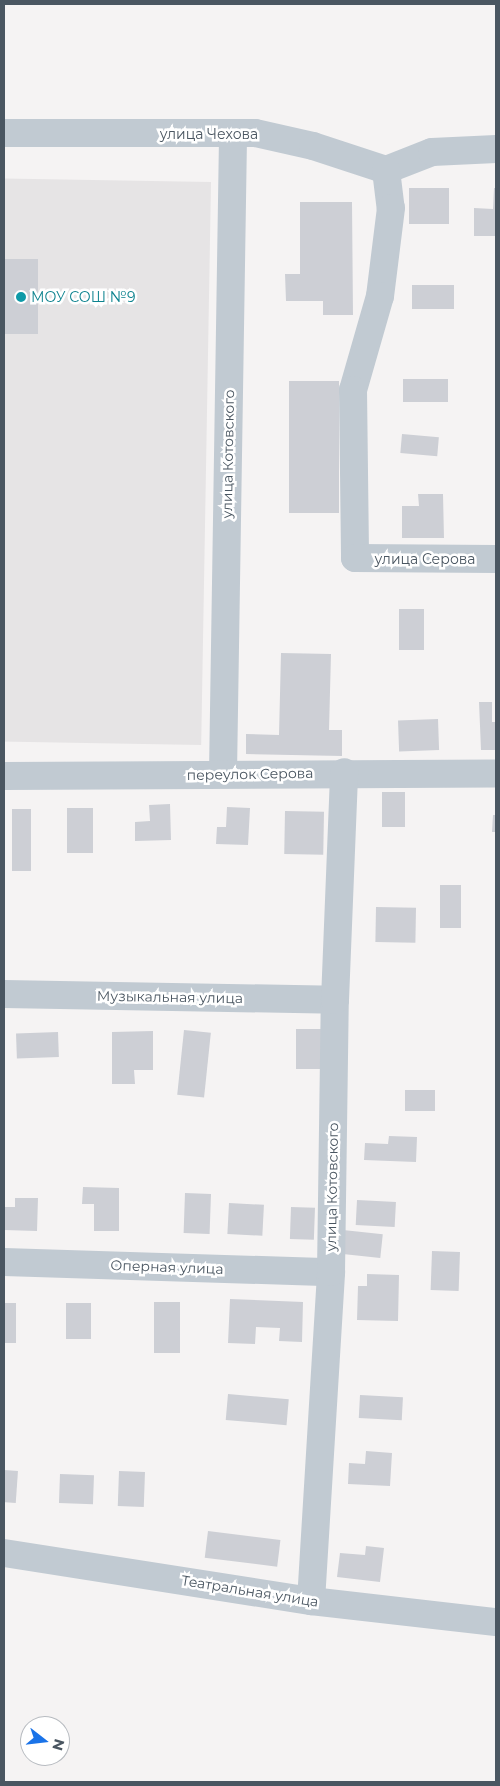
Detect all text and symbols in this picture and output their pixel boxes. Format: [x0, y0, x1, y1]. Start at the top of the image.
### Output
street label: улица Чехова [160, 126, 258, 142]
place label: МОУ СОШ №9 [31, 289, 135, 305]
marker: МОУ СОШ №9 [15, 291, 27, 303]
street label: улица Котовского [218, 389, 238, 519]
street label: улица Серова [375, 551, 475, 567]
street label: переулок Серова [186, 764, 314, 784]
street label: Музыкальная улица [97, 987, 243, 1007]
street label: улица Котовского [322, 1122, 342, 1252]
street label: Оперная улица [110, 1257, 224, 1277]
street label: Театральная улица [180, 1572, 320, 1610]
north arrow [20, 1716, 70, 1766]
text: N [48, 1737, 69, 1753]

